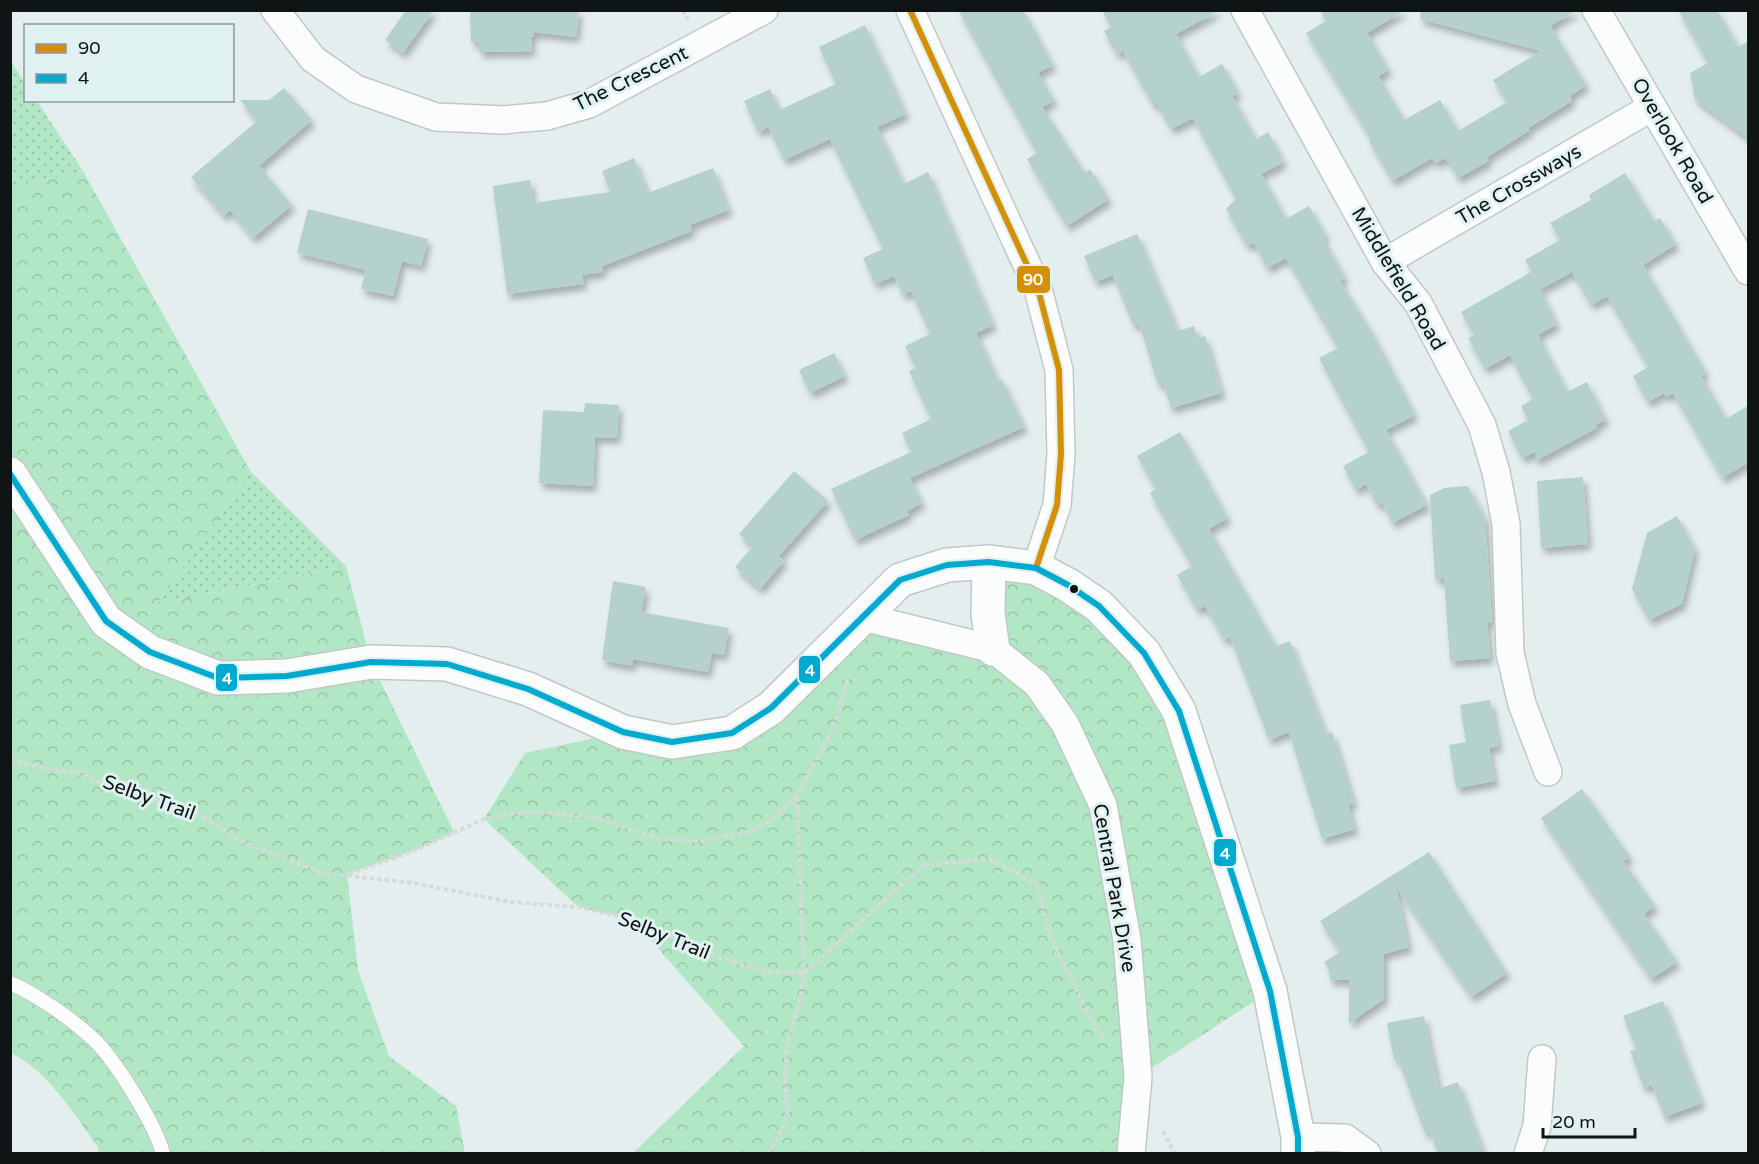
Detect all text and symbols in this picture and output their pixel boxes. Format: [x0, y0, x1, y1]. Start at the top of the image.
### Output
legend [24, 24, 234, 102]
text: 90 [78, 37, 101, 59]
street label: The Crescent [570, 41, 692, 117]
text: 4 [78, 67, 89, 89]
street label: Overlook Road [1626, 74, 1718, 208]
street label: The Crossways [1452, 140, 1586, 230]
street label: Middlefield Road [1346, 203, 1450, 355]
line badge: 90 [1016, 265, 1051, 294]
text: 90 [1023, 270, 1043, 290]
unlabelled marker [1068, 583, 1080, 595]
line badge: 4 [798, 655, 821, 684]
text: 4 [805, 661, 815, 681]
line badge: 4 [215, 663, 238, 692]
text: 4 [222, 669, 232, 689]
street label: Selby Trail [99, 770, 199, 826]
street label: Central Park Drive [1087, 802, 1141, 974]
line badge: 4 [1213, 838, 1237, 867]
text: 4 [1220, 844, 1230, 864]
street label: Selby Trail [615, 907, 713, 965]
scale bar [1543, 1101, 1634, 1139]
text: 20 m [1552, 1111, 1596, 1133]

